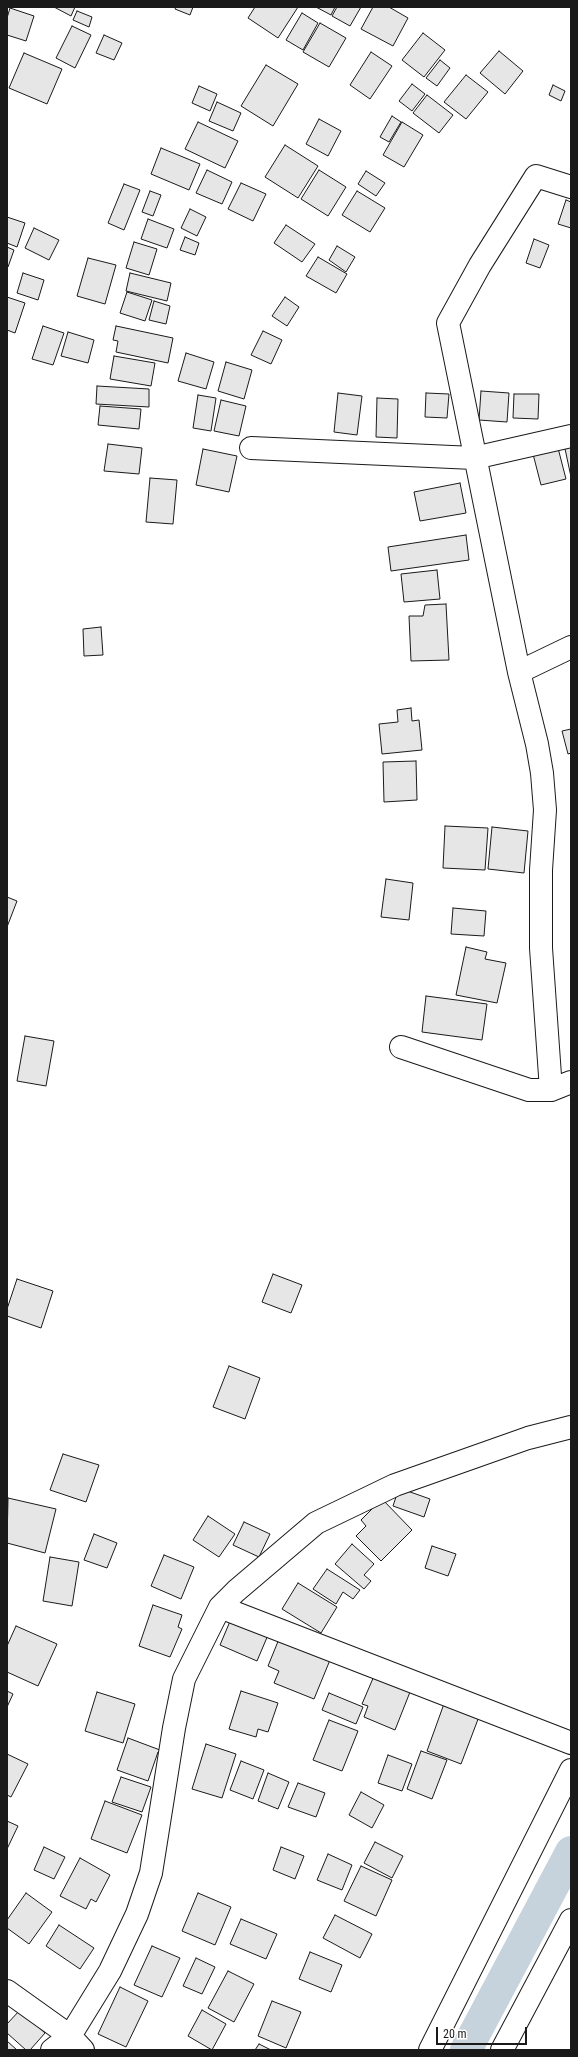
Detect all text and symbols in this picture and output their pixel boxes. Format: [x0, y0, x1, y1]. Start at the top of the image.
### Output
scale bar [438, 2019, 529, 2045]
text: 20 m [443, 2027, 467, 2041]

